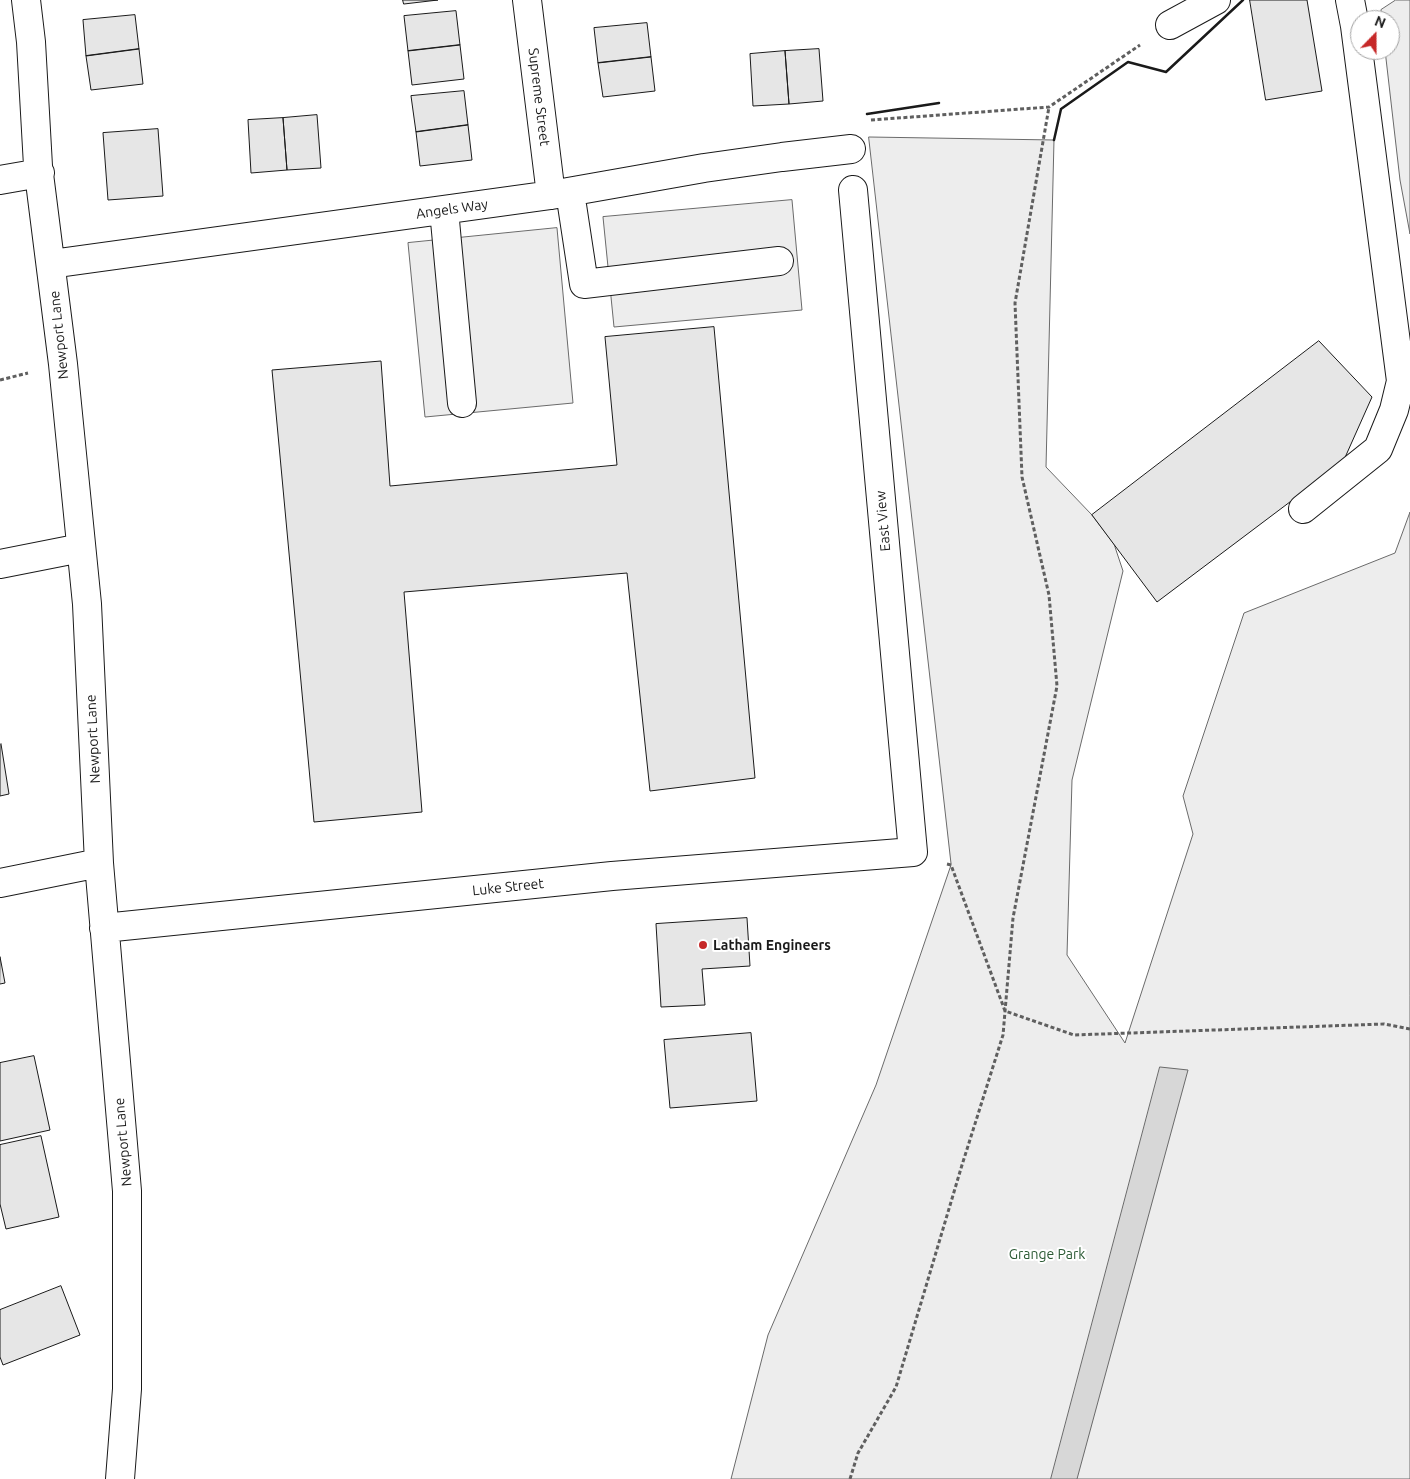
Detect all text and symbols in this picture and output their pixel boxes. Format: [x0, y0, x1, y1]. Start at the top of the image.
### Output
north arrow [1350, 10, 1400, 60]
text: N [1372, 13, 1388, 31]
street label: Supreme Street [525, 47, 553, 147]
street label: Angels Way [415, 196, 489, 222]
street label: Newport Lane [46, 290, 72, 380]
street label: East View [872, 490, 894, 552]
street label: Newport Lane [82, 694, 104, 784]
street label: Luke Street [471, 875, 545, 899]
place label: Latham Engineers [713, 937, 831, 953]
marker: Latham Engineers [697, 939, 709, 951]
street label: Newport Lane [111, 1097, 135, 1187]
park label: Grange Park [1009, 1246, 1085, 1262]

